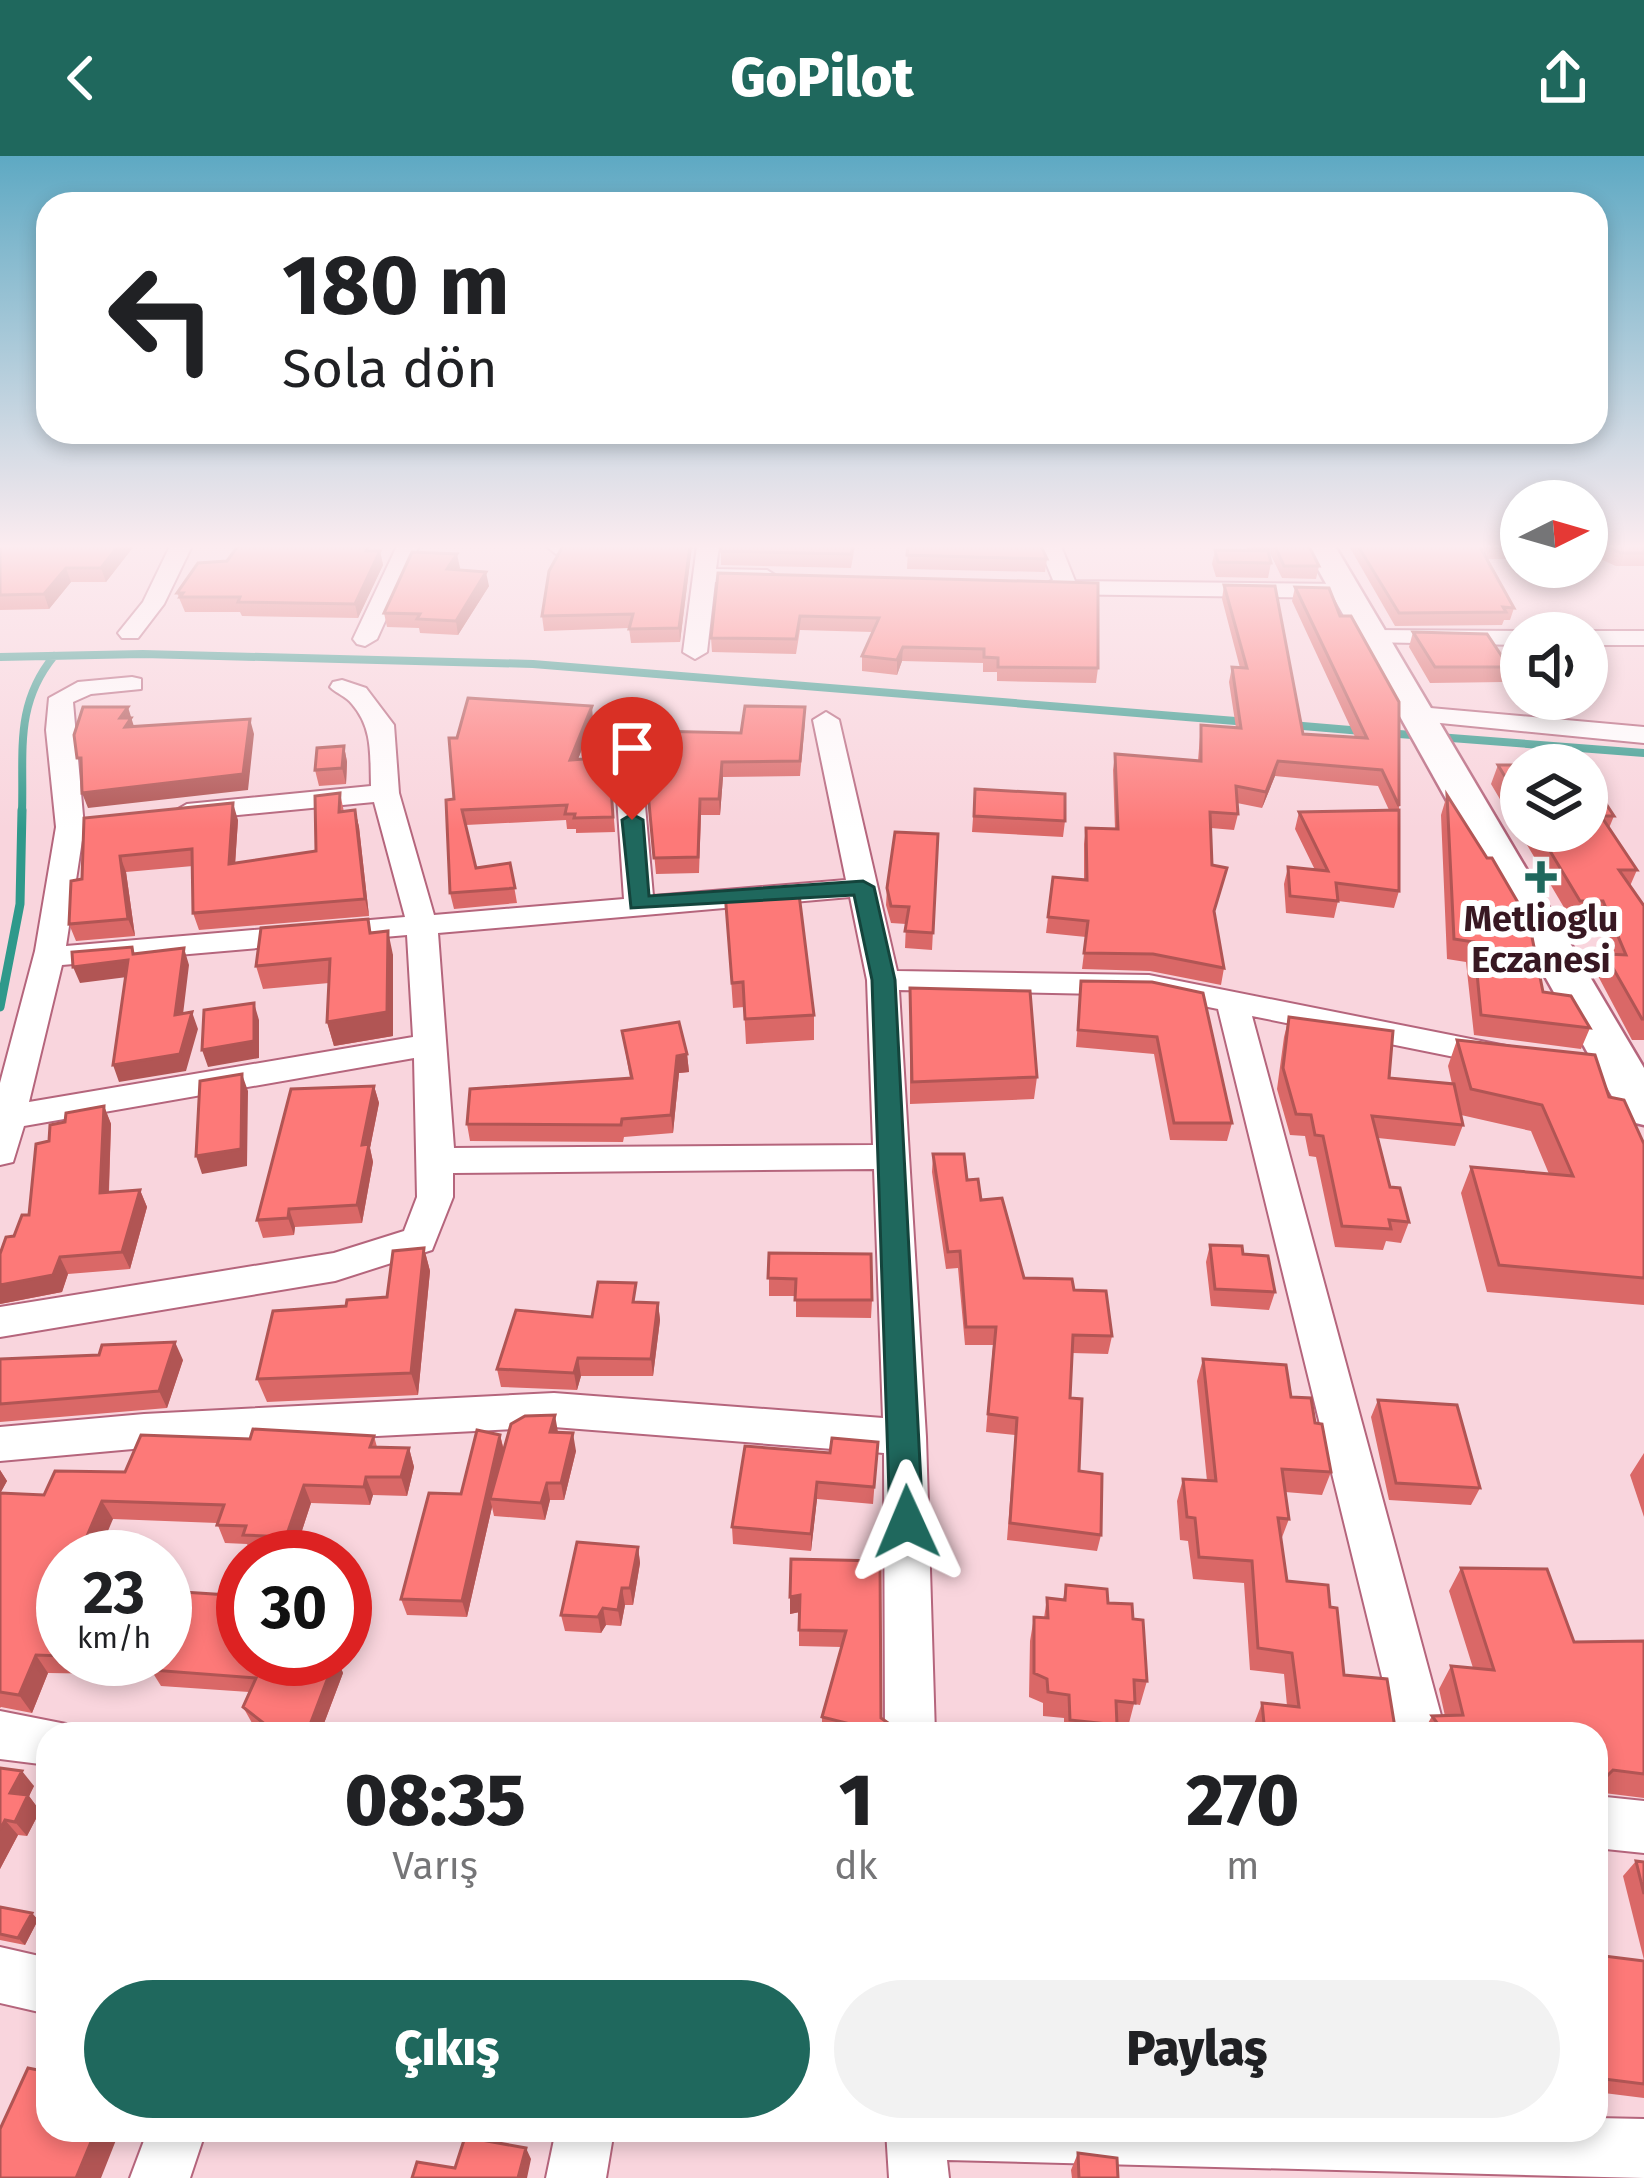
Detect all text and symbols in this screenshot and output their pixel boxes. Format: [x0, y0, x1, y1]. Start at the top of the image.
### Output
icon: back [48, 45, 114, 111]
icon: share [1530, 45, 1596, 111]
text: GoPilot [730, 46, 914, 110]
text: 180 m [282, 235, 510, 336]
icon: left [84, 240, 240, 396]
text: Sola dön [282, 337, 498, 401]
north arrow [1500, 480, 1608, 588]
map controls [1500, 480, 1608, 852]
button: sound [1500, 612, 1608, 720]
pin [581, 697, 683, 820]
icon: arrive [599, 715, 665, 781]
button: layers [1500, 744, 1608, 852]
marker: Metlioglu Eczanesi [1528, 864, 1554, 890]
place label: Metlioglu Eczanesi [1464, 897, 1618, 982]
position arrow [844, 1459, 970, 1585]
speed limit sign: 30 [216, 1530, 372, 1686]
text: 23 [83, 1557, 145, 1629]
text: km/h [77, 1620, 151, 1656]
text: 08:35 [345, 1758, 526, 1844]
text: 1 [839, 1758, 873, 1844]
text: 270 [1186, 1758, 1299, 1844]
text: Varış [392, 1843, 478, 1889]
text: dk [834, 1843, 878, 1889]
text: m [1226, 1843, 1260, 1889]
button: Çıkış [84, 1980, 810, 2118]
button: Paylaş [834, 1980, 1560, 2118]

